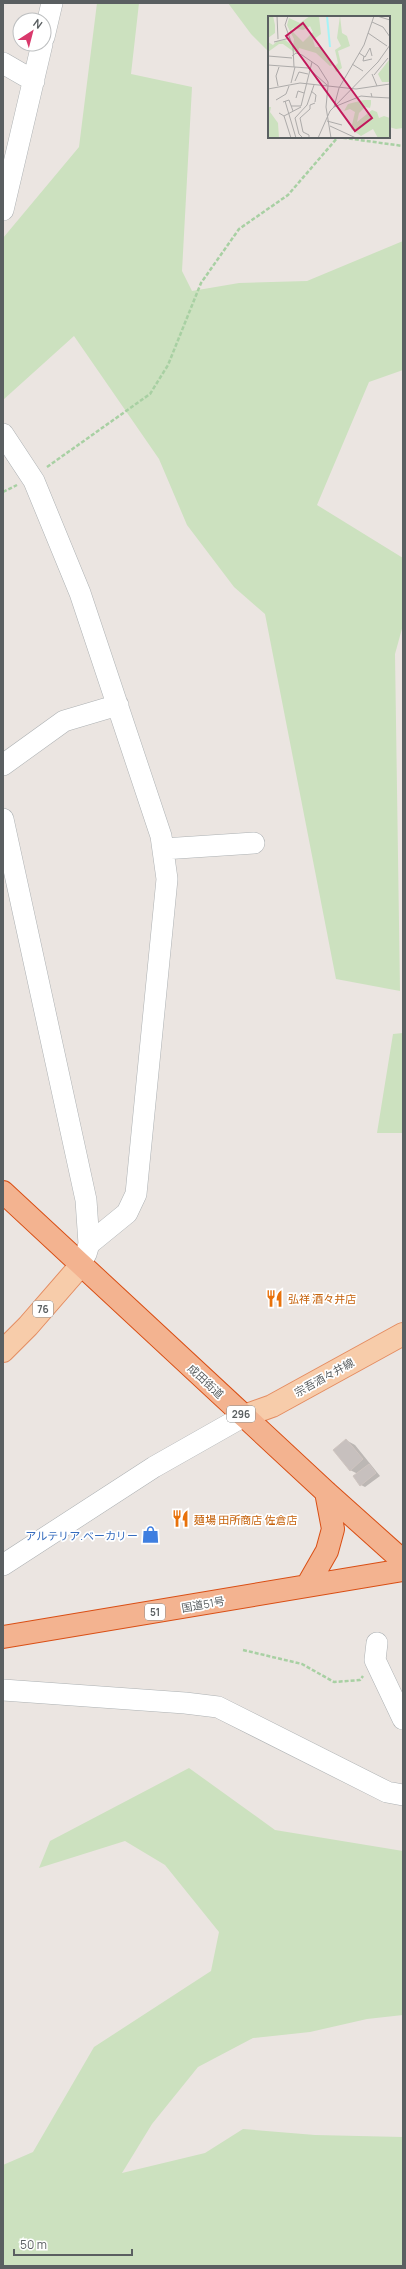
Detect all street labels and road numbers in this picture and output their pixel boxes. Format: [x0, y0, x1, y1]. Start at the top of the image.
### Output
road number: 76 [33, 1301, 53, 1317]
street label: 宗吾酒々井線 [292, 1354, 356, 1400]
street label: 成田街道 [185, 1361, 227, 1401]
road number: 296 [227, 1406, 255, 1422]
street label: 国道51号 [180, 1593, 226, 1615]
road number: 51 [145, 1604, 165, 1620]

